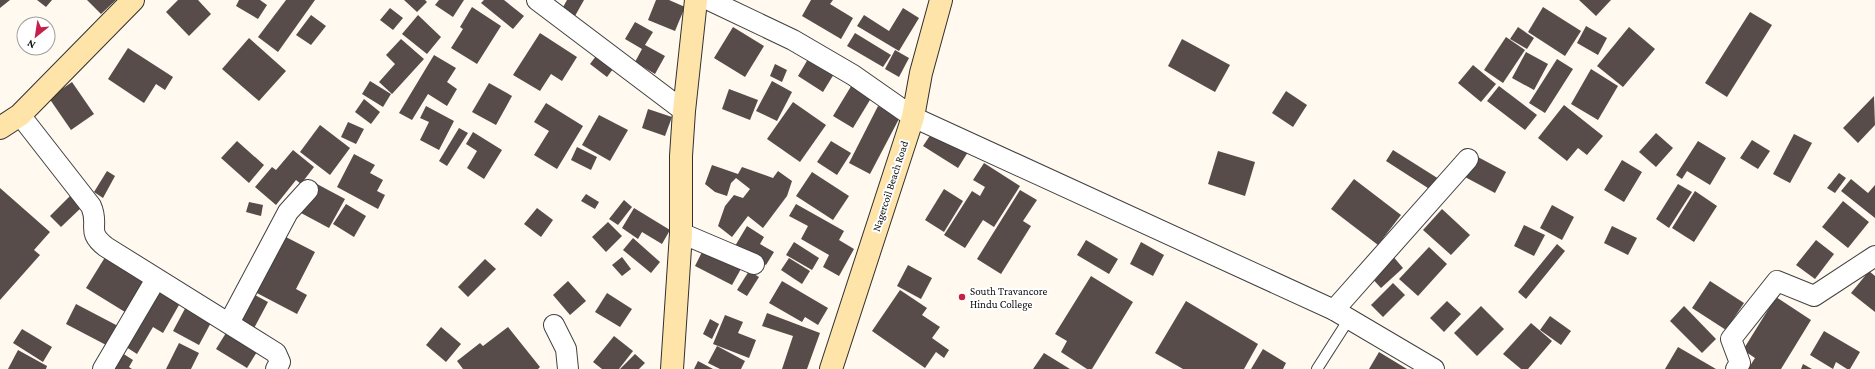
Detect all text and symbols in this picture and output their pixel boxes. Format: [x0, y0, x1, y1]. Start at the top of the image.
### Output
north arrow [16, 16, 56, 56]
text: N [24, 37, 37, 52]
street label: Nagercoil Beach Road [870, 139, 911, 233]
place label: South Travancore Hindu College [970, 285, 1047, 311]
marker: South Travancore Hindu College [957, 292, 967, 302]

